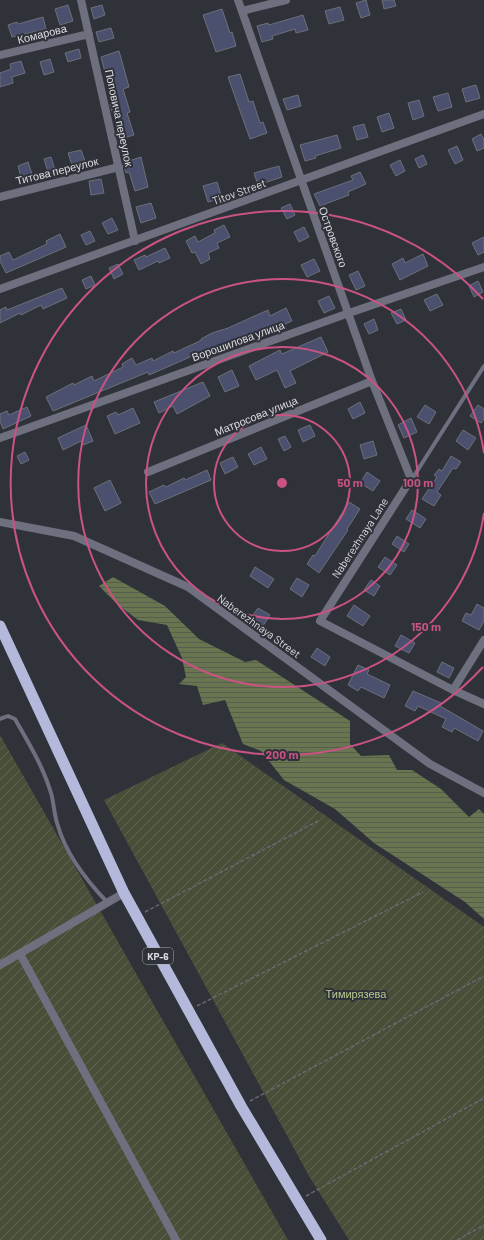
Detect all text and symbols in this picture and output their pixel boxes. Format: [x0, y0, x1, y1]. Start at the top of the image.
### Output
street label: Комарова [16, 21, 69, 46]
street label: Поповича переулок [103, 68, 136, 168]
street label: Титова переулок [14, 154, 100, 187]
street label: Titov Street [210, 176, 267, 207]
street label: Островского [317, 205, 350, 269]
street label: Ворошилова улица [190, 317, 287, 363]
street label: Матросова улица [212, 393, 300, 438]
text: 50 m [337, 475, 363, 489]
text: 100 m [403, 475, 433, 489]
centre of rings [275, 476, 289, 490]
street label: Naberezhnaya Lane [329, 495, 391, 580]
street label: Naberezhnaya Street [215, 591, 303, 660]
text: 150 m [411, 619, 441, 633]
text: 200 m [266, 747, 298, 761]
road number: KP-6 [143, 948, 173, 964]
park label: Тимирязева [326, 987, 387, 1000]

